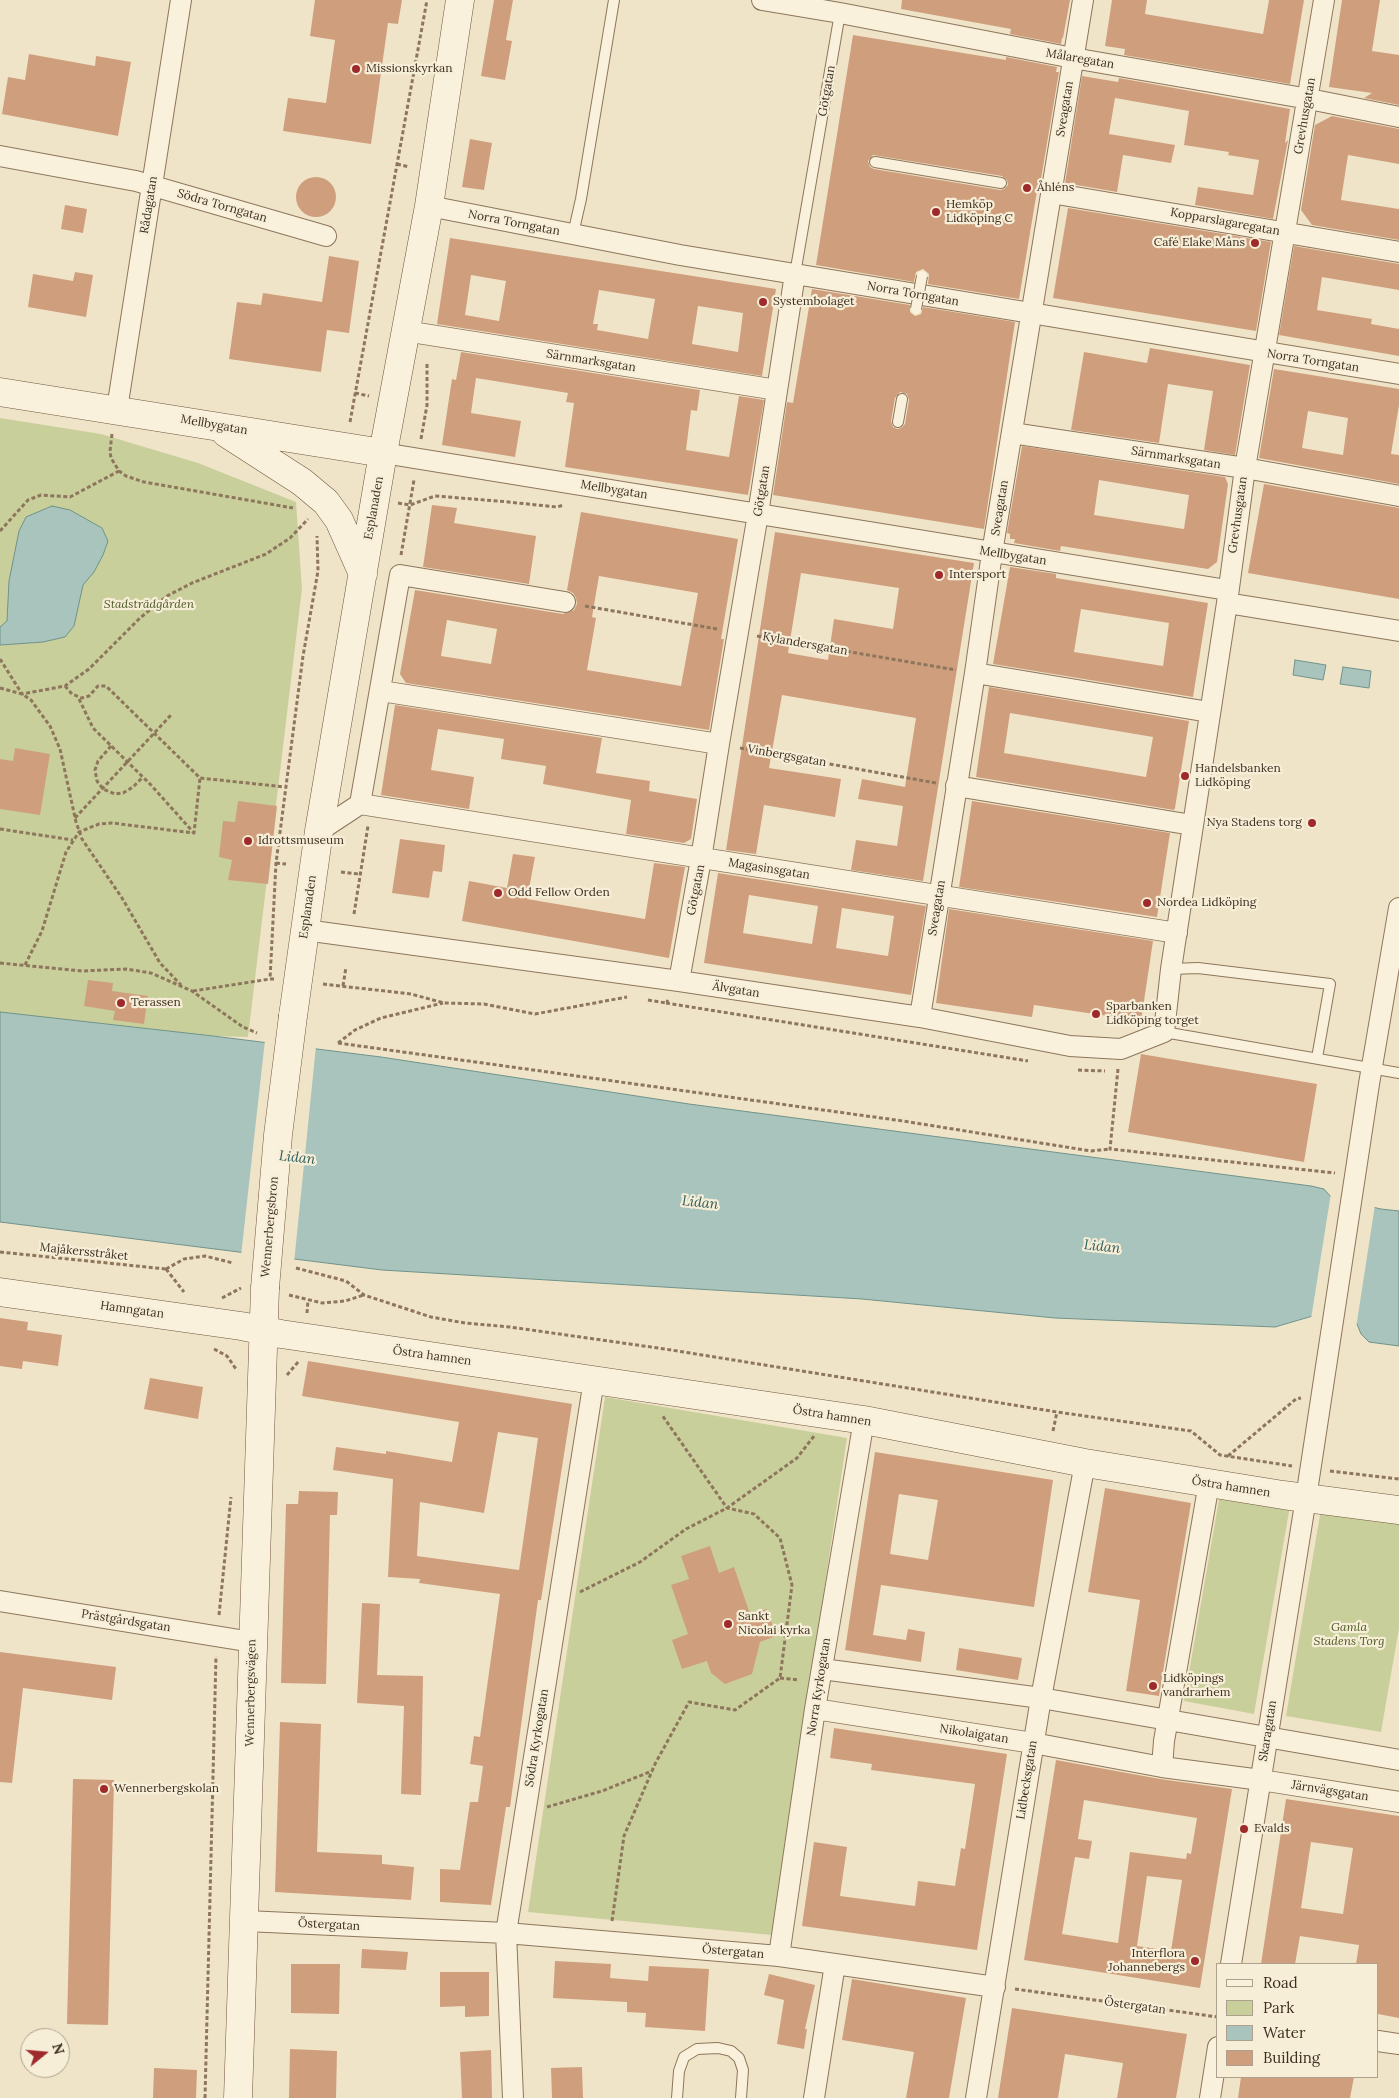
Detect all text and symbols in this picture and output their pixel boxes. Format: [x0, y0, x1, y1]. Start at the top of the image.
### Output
street label: Målaregatan [1045, 46, 1115, 72]
place label: Missionskyrkan [366, 62, 453, 76]
marker: Missionskyrkan [350, 63, 362, 75]
street label: Götgatan [815, 64, 839, 118]
street label: Grevhusgatan [1291, 77, 1319, 155]
street label: Sveagatan [1053, 80, 1077, 138]
street label: Rådagatan [137, 175, 161, 235]
place label: Åhléns [1037, 181, 1074, 195]
marker: Åhléns [1021, 182, 1033, 194]
street label: Södra Torngatan [175, 186, 269, 226]
place label: Hemköp Lidköping C [946, 198, 1013, 226]
street label: Kopparslagaregatan [1169, 205, 1281, 239]
marker: Hemköp Lidköping C [930, 206, 942, 218]
street label: Norra Torngatan [467, 207, 561, 239]
place label: Café Elake Måns [1154, 236, 1245, 250]
marker: Café Elake Måns [1249, 237, 1261, 249]
street label: Norra Torngatan [866, 279, 960, 309]
place label: Systembolaget [773, 295, 855, 309]
marker: Systembolaget [757, 296, 769, 308]
street label: Särnmarksgatan [545, 347, 637, 375]
street label: Norra Torngatan [1266, 347, 1360, 375]
street label: Mellbygatan [179, 412, 249, 438]
street label: Särnmarksgatan [1130, 444, 1222, 472]
street label: Götgatan [751, 464, 773, 518]
street label: Esplanaden [361, 475, 387, 541]
street label: Grevhusgatan [1225, 476, 1251, 554]
street label: Mellbygatan [579, 478, 649, 502]
street label: Sveagatan [988, 479, 1012, 537]
street label: Mellbygatan [978, 544, 1048, 568]
place label: Intersport [949, 568, 1006, 582]
marker: Intersport [933, 569, 945, 581]
park label: Stadsträdgården [104, 598, 194, 612]
street label: Kylandersgatan [761, 629, 849, 659]
street label: Vinbergsgatan [746, 742, 828, 770]
place label: Handelsbanken Lidköping [1195, 762, 1281, 790]
marker: Handelsbanken Lidköping [1179, 770, 1191, 782]
place label: Nya Stadens torg [1207, 816, 1302, 830]
marker: Nya Stadens torg [1306, 817, 1318, 829]
place label: Idrottsmuseum [258, 834, 344, 848]
marker: Idrottsmuseum [242, 835, 254, 847]
street label: Magasinsgatan [727, 855, 811, 883]
street label: Götgatan [684, 863, 708, 917]
street label: Esplanaden [296, 874, 320, 940]
street label: Sveagatan [925, 879, 949, 937]
place label: Odd Fellow Orden [508, 886, 610, 900]
marker: Odd Fellow Orden [492, 887, 504, 899]
place label: Nordea Lidköping [1157, 896, 1256, 910]
marker: Nordea Lidköping [1141, 897, 1153, 909]
street label: Älvgatan [711, 979, 761, 1001]
place label: Terassen [131, 996, 181, 1010]
marker: Terassen [115, 997, 127, 1009]
place label: Sparbanken Lidköping torget [1106, 1000, 1199, 1028]
marker: Sparbanken Lidköping torget [1090, 1008, 1102, 1020]
water label: Lidan [278, 1148, 316, 1168]
street label: Wennerbergsbron [258, 1176, 282, 1278]
water label: Lidan [681, 1193, 719, 1213]
water label: Lidan [1083, 1237, 1121, 1257]
street label: Majåkersstråket [39, 1240, 129, 1264]
street label: Hamngatan [99, 1298, 165, 1322]
street label: Östra hamnen [392, 1343, 472, 1369]
street label: Östra hamnen [792, 1403, 872, 1429]
street label: Östra hamnen [1191, 1474, 1271, 1500]
street label: Prästgårdsgatan [80, 1607, 172, 1635]
place label: Sankt Nicolai kyrka [738, 1610, 810, 1638]
marker: Sankt Nicolai kyrka [722, 1618, 734, 1630]
park label: Gamla Stadens Torg [1314, 1621, 1384, 1649]
street label: Norra Kyrkogatan [804, 1637, 834, 1737]
street label: Wennerbergsvägen [243, 1639, 259, 1747]
place label: Lidköpings vandrarhem [1163, 1672, 1230, 1700]
marker: Lidköpings vandrarhem [1147, 1680, 1159, 1692]
street label: Södra Kyrkogatan [522, 1688, 552, 1788]
street label: Skaragatan [1256, 1699, 1280, 1763]
street label: Nikolaigatan [939, 1721, 1009, 1747]
street label: Lidbecksgatan [1014, 1739, 1040, 1821]
street label: Järnvägsgatan [1290, 1778, 1370, 1804]
place label: Wennerbergskolan [114, 1782, 219, 1796]
marker: Wennerbergskolan [98, 1783, 110, 1795]
place label: Evalds [1254, 1822, 1289, 1836]
marker: Evalds [1238, 1823, 1250, 1835]
street label: Östergatan [298, 1916, 360, 1934]
street label: Östergatan [701, 1942, 765, 1962]
place label: Interflora Johannebergs [1108, 1947, 1185, 1975]
marker: Interflora Johannebergs [1189, 1955, 1201, 1967]
legend [1216, 1963, 1379, 2078]
text: Road [1263, 1973, 1298, 1992]
street label: Östergatan [1103, 1995, 1167, 2017]
text: Park [1263, 1998, 1294, 2017]
text: Water [1263, 2023, 1305, 2042]
north arrow [20, 2028, 70, 2078]
text: N [48, 2041, 69, 2057]
text: Building [1263, 2048, 1320, 2067]

